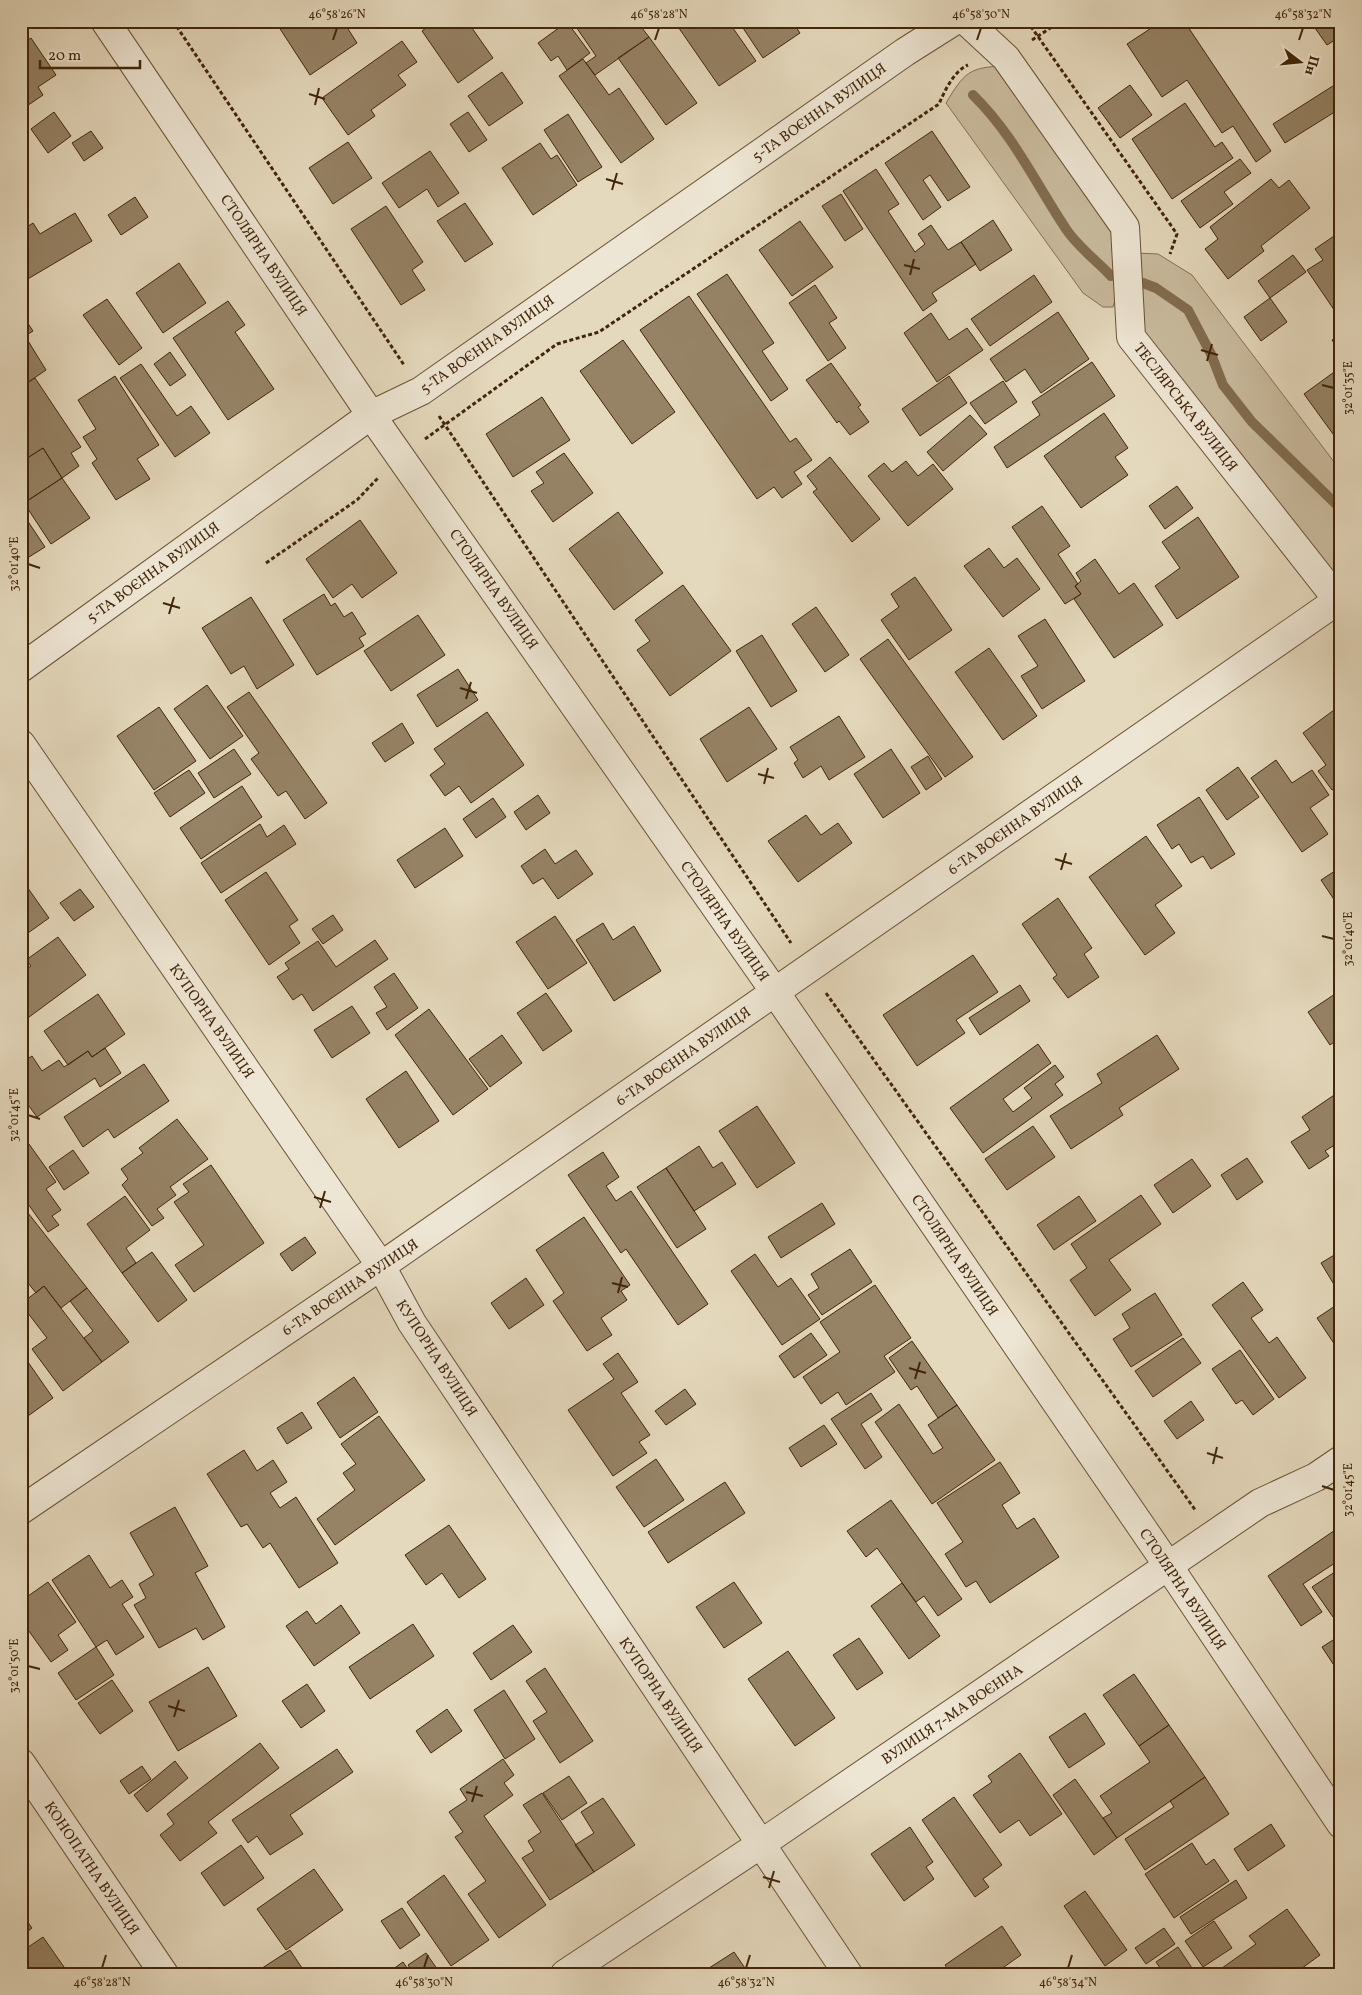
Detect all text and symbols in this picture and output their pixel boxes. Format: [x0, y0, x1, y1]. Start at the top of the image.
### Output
text: 46°58'26"N [308, 7, 366, 23]
text: 46°58'28"N [630, 7, 688, 23]
text: 46°58'30"N [952, 7, 1010, 23]
text: 46°58'32"N [1274, 7, 1332, 23]
scale bar [40, 38, 140, 70]
north arrow [1274, 38, 1324, 88]
text: 20 m [48, 46, 81, 67]
text: Пн [1299, 53, 1323, 77]
street label: 5-ТА ВОЄННА ВУЛИЦЯ [748, 59, 891, 168]
street label: СТОЛЯРНА ВУЛИЦЯ [214, 191, 311, 321]
street label: 5-ТА ВОЄННА ВУЛИЦЯ [416, 291, 559, 400]
street label: ТЕСЛЯРСЬКА ВУЛИЦЯ [1128, 339, 1242, 477]
text: 32°01'35"E [1341, 361, 1357, 415]
street label: 5-ТА ВОЄННА ВУЛИЦЯ [83, 518, 225, 629]
street label: СТОЛЯРНА ВУЛИЦЯ [443, 525, 542, 654]
text: 32°01'40"E [7, 536, 23, 592]
street label: 6-ТА ВОЄННА ВУЛИЦЯ [944, 772, 1088, 881]
street label: СТОЛЯРНА ВУЛИЦЯ [674, 857, 773, 986]
text: 32°01'40"E [1341, 911, 1357, 967]
street label: КУПОРНА ВУЛИЦЯ [163, 960, 258, 1084]
street label: 6-ТА ВОЄННА ВУЛИЦЯ [612, 1003, 756, 1112]
text: 32°01'45"E [7, 1088, 23, 1142]
street label: СТОЛЯРНА ВУЛИЦЯ [905, 1191, 1002, 1321]
street label: 6-ТА ВОЄННА ВУЛИЦЯ [278, 1235, 423, 1342]
street label: КУПОРНА ВУЛИЦЯ [390, 1296, 482, 1422]
text: 32°01'45"E [1341, 1463, 1357, 1517]
street label: СТОЛЯРНА ВУЛИЦЯ [1133, 1525, 1230, 1655]
street label: КУПОРНА ВУЛИЦЯ [613, 1634, 706, 1758]
text: 32°01'50"E [7, 1639, 23, 1693]
street label: ВУЛИЦЯ 7-МА ВОЄННА [878, 1660, 1028, 1770]
street label: КОНОПАТНА ВУЛИЦЯ [38, 1798, 143, 1940]
text: 46°58'28"N [73, 1975, 131, 1991]
text: 46°58'30"N [395, 1975, 453, 1991]
text: 46°58'32"N [717, 1975, 775, 1991]
text: 46°58'34"N [1039, 1975, 1097, 1991]

